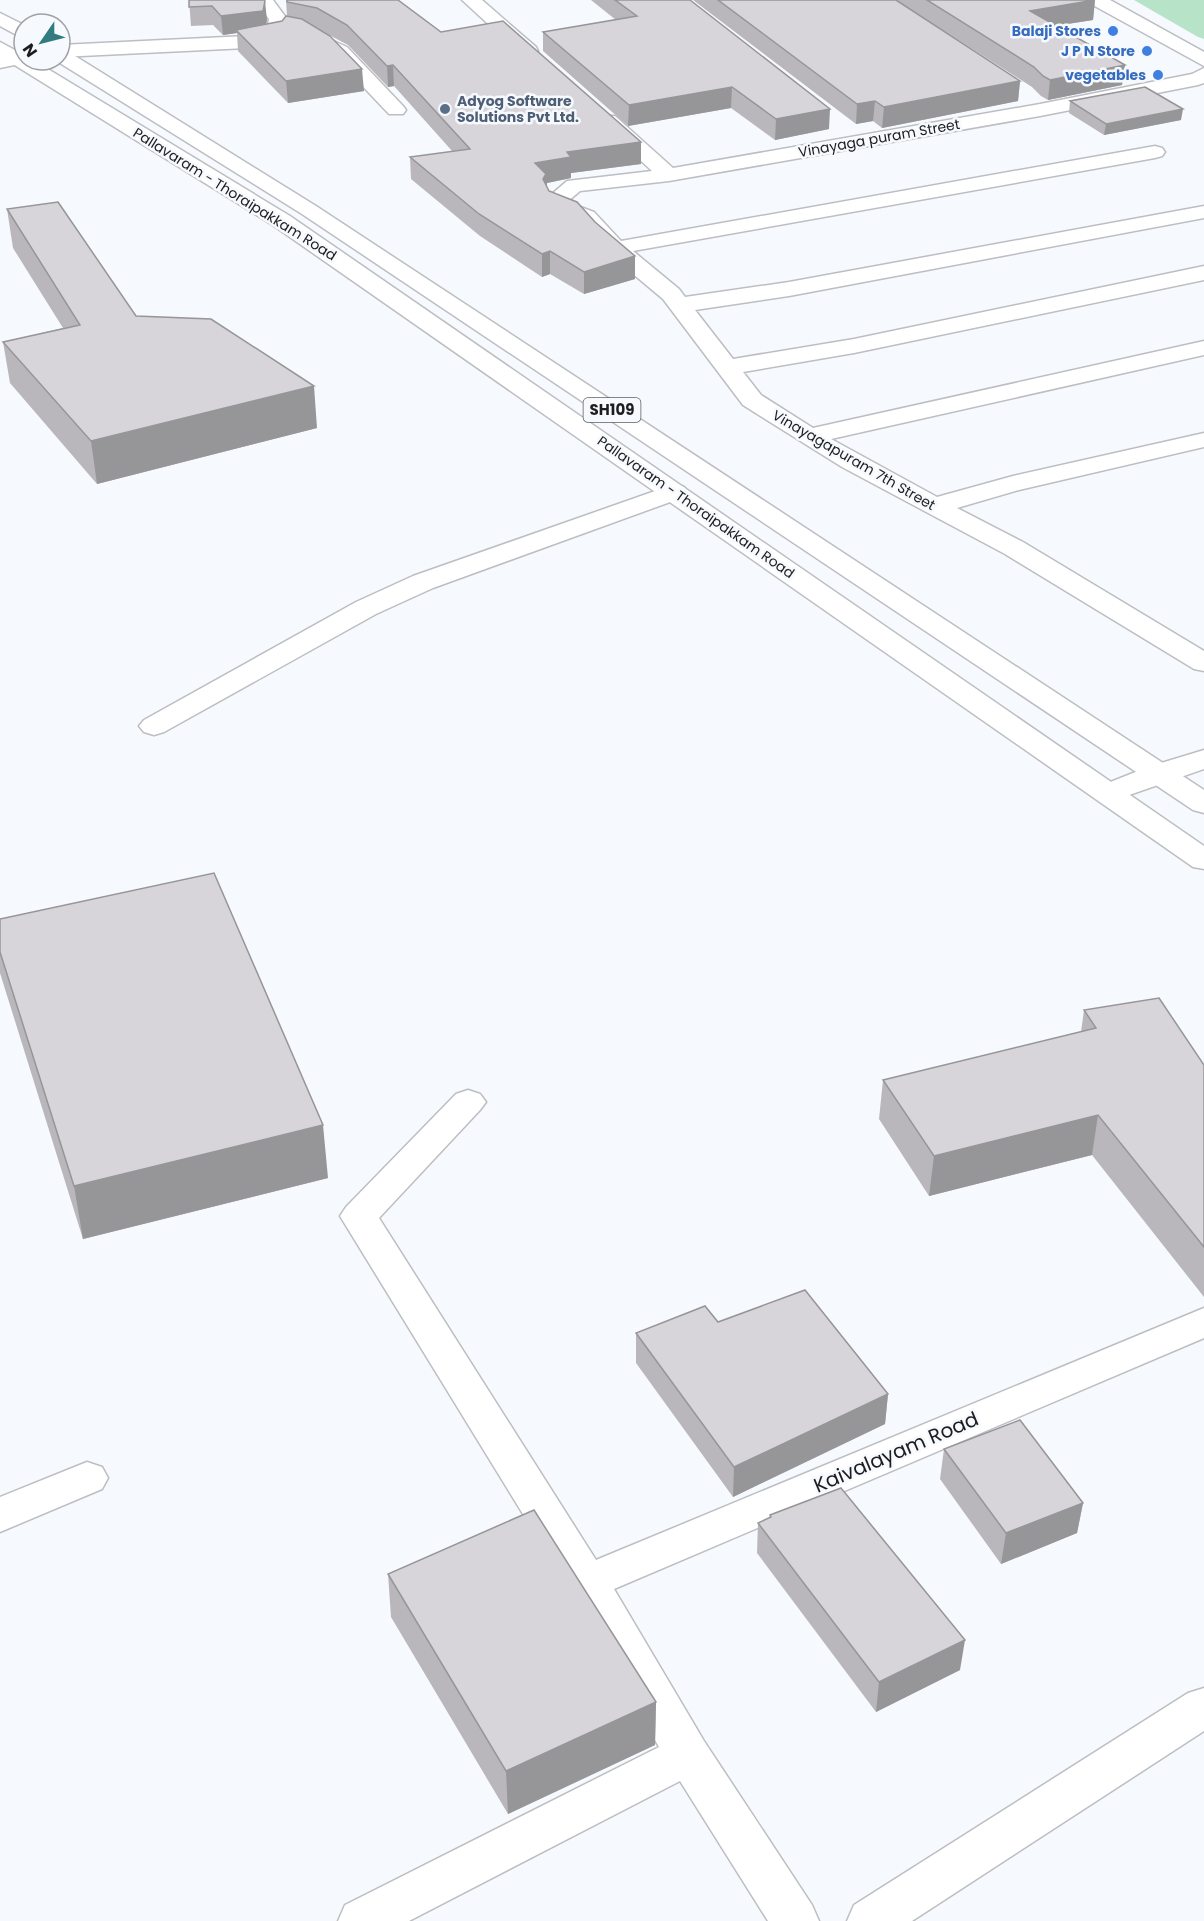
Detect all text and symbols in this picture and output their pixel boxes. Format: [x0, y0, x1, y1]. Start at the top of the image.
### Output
north arrow [12, 12, 72, 72]
place label: Balaji Stores [1012, 21, 1101, 41]
marker: Balaji Stores [1106, 24, 1120, 38]
text: N [17, 39, 43, 62]
place label: J P N Store [1061, 41, 1135, 61]
marker: J P N Store [1140, 44, 1154, 58]
place label: vegetables [1065, 65, 1146, 85]
marker: vegetables [1151, 68, 1165, 82]
place label: Adyog Software Solutions Pvt Ltd. [457, 91, 579, 127]
marker: Adyog Software Solutions Pvt Ltd. [438, 102, 452, 116]
street label: Vinayaga puram Street [797, 114, 961, 162]
street label: Pallavaram - Thoraipakkam Road [129, 123, 341, 265]
road number: SH109 [584, 398, 640, 422]
street label: Vinayagapuram 7th Street [769, 405, 939, 515]
street label: Pallavaram - Thoraipakkam Road [593, 431, 799, 583]
street label: Kaivalayam Road [809, 1405, 983, 1499]

